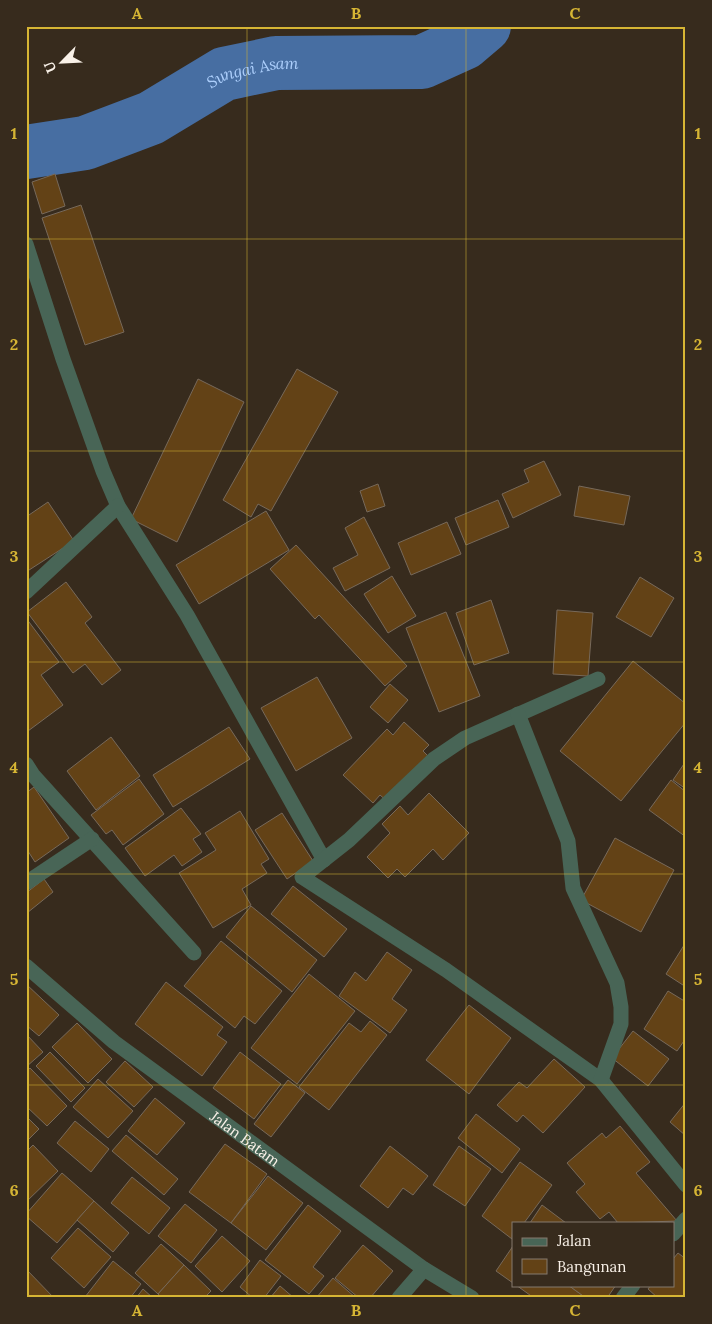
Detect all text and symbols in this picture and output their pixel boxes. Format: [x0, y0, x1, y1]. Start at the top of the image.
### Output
text: A [132, 3, 143, 23]
text: B [351, 3, 362, 23]
text: C [569, 3, 581, 23]
north arrow [38, 38, 88, 88]
water label: Sungai Asam [203, 53, 299, 92]
text: U [40, 58, 61, 76]
text: 1 [11, 123, 17, 143]
text: 1 [695, 123, 701, 143]
text: 2 [10, 334, 18, 354]
text: 2 [694, 334, 702, 354]
text: 3 [10, 546, 19, 566]
text: 3 [694, 546, 703, 566]
text: 4 [10, 757, 19, 777]
text: 4 [694, 757, 703, 777]
text: 5 [10, 969, 19, 989]
text: 5 [694, 969, 703, 989]
street label: Jalan Batam [206, 1106, 284, 1170]
text: 6 [9, 1180, 19, 1200]
text: 6 [693, 1180, 703, 1200]
legend [512, 1222, 674, 1286]
text: Jalan [556, 1231, 591, 1250]
text: Bangunan [557, 1257, 626, 1276]
text: A [132, 1300, 143, 1320]
text: B [351, 1300, 362, 1320]
text: C [569, 1300, 581, 1320]

